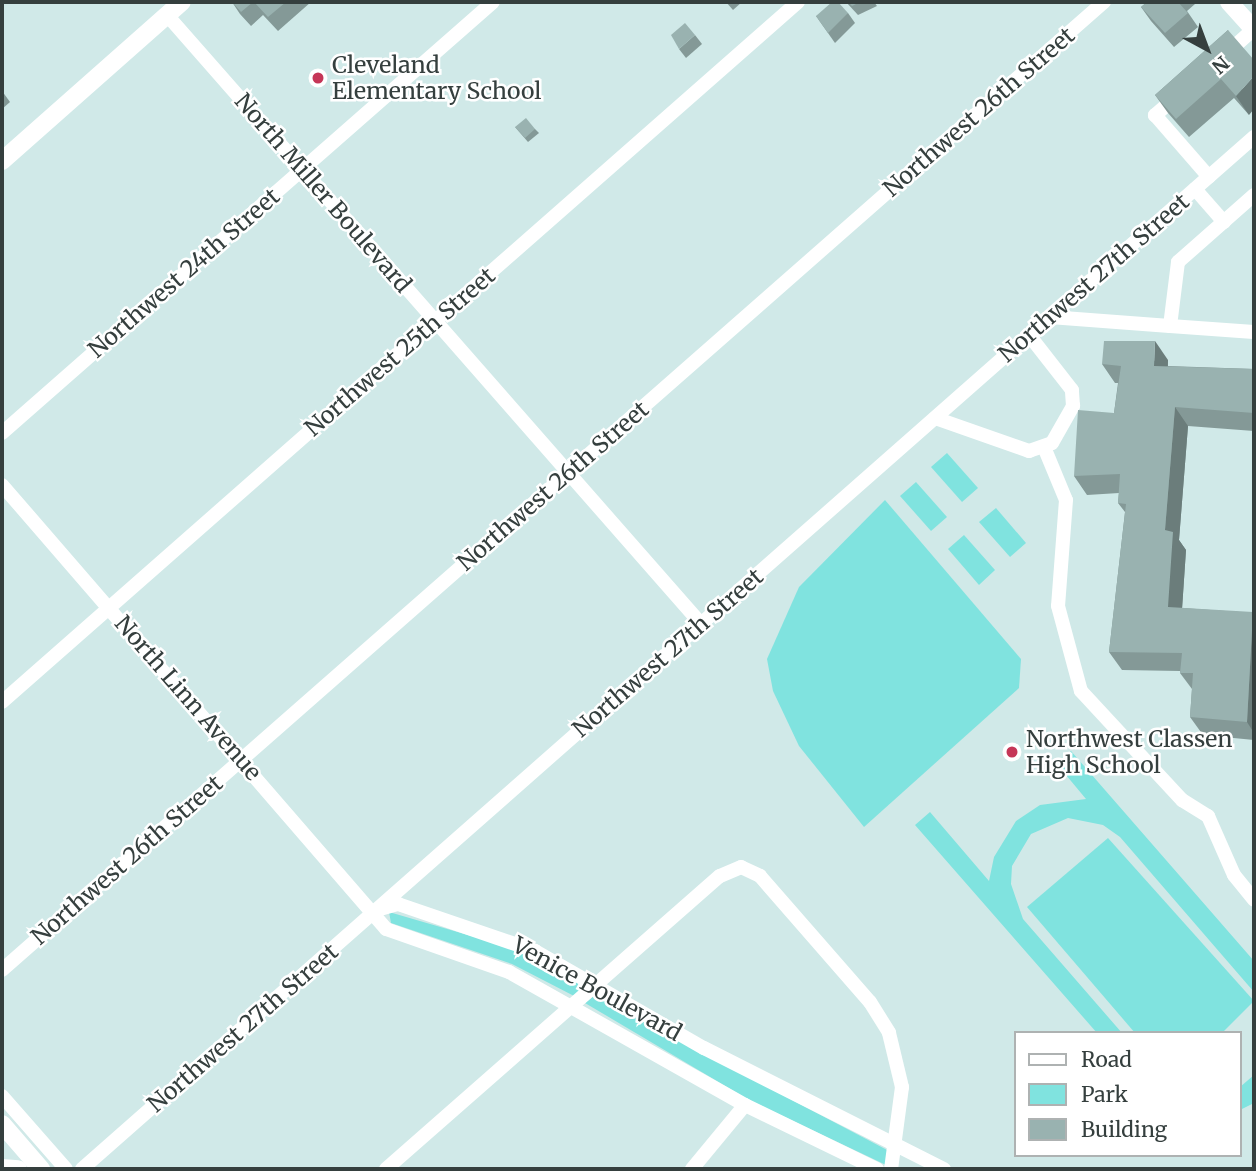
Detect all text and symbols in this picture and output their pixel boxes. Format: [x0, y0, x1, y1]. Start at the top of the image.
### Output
north arrow [1172, 14, 1242, 84]
street label: Northwest 26th Street [878, 21, 1080, 203]
place label: Cleveland Elementary School [332, 51, 541, 105]
text: N [1207, 51, 1234, 79]
marker: Cleveland Elementary School [310, 70, 326, 86]
street label: North Miller Boulevard [229, 88, 417, 298]
street label: Northwest 24th Street [83, 182, 285, 364]
street label: Northwest 27th Street [993, 188, 1195, 368]
street label: Northwest 25th Street [299, 262, 501, 442]
street label: Northwest 26th Street [452, 395, 654, 577]
street label: Northwest 27th Street [567, 563, 769, 743]
street label: North Linn Avenue [109, 610, 267, 786]
place label: Northwest Classen High School [1026, 725, 1233, 779]
marker: Northwest Classen High School [1004, 744, 1020, 760]
street label: Northwest 26th Street [26, 769, 228, 951]
street label: Venice Boulevard [508, 931, 686, 1047]
street label: Northwest 27th Street [142, 938, 344, 1118]
legend [1014, 1031, 1242, 1157]
text: Road [1081, 1046, 1132, 1073]
text: Park [1081, 1081, 1128, 1108]
text: Building [1081, 1116, 1167, 1143]

